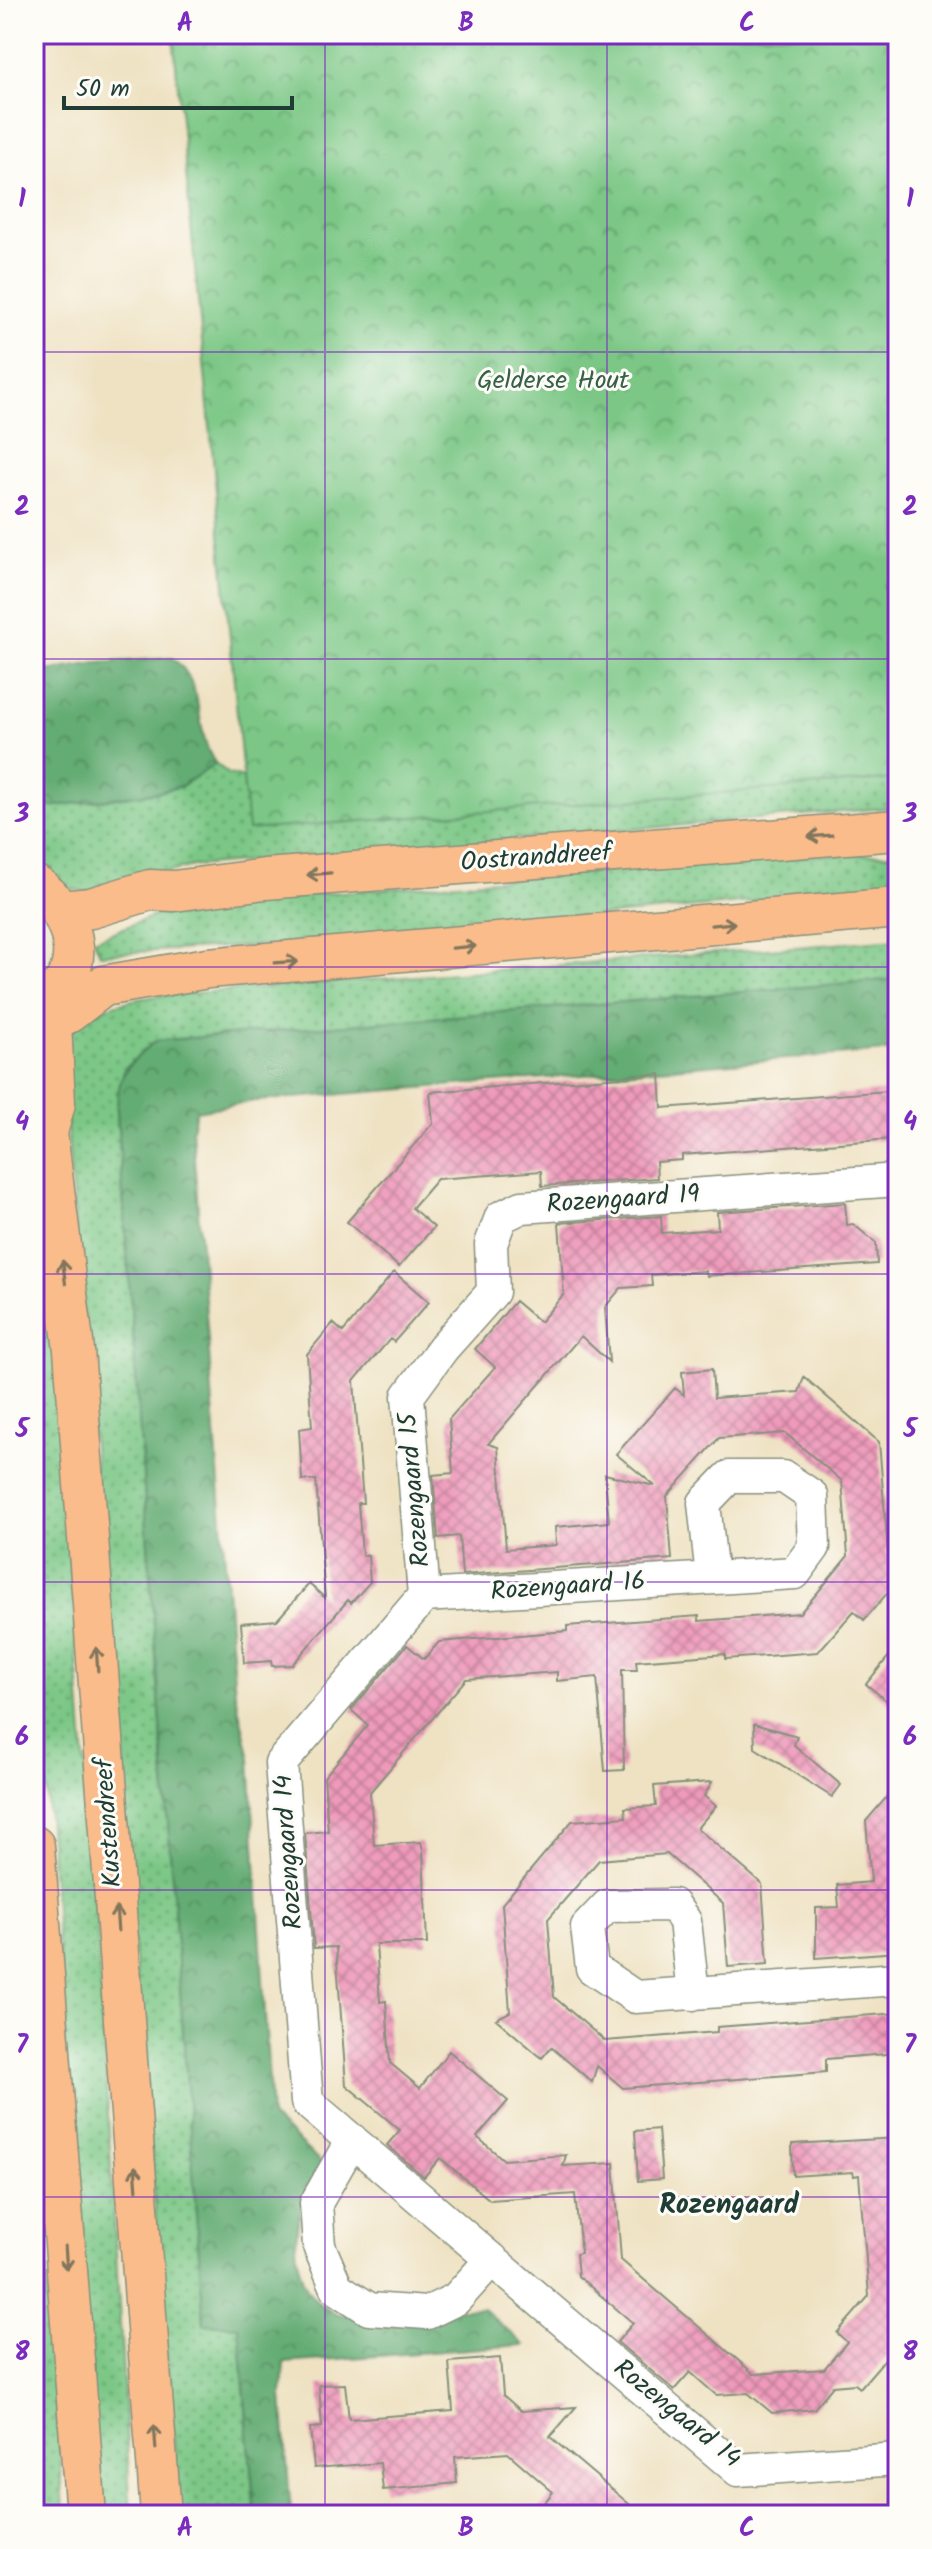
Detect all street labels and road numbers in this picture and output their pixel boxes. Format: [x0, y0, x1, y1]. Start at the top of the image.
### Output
street label: Oostranddreef [459, 832, 615, 884]
street label: Rozengaard 19 [545, 1174, 701, 1226]
street label: Rozengaard 15 [387, 1409, 443, 1569]
street label: Rozengaard 16 [489, 1561, 647, 1613]
street label: Kustendreef [83, 1755, 134, 1889]
street label: Rozengaard 14 [263, 1773, 315, 1931]
street label: Rozengaard 14 [603, 2349, 751, 2479]

